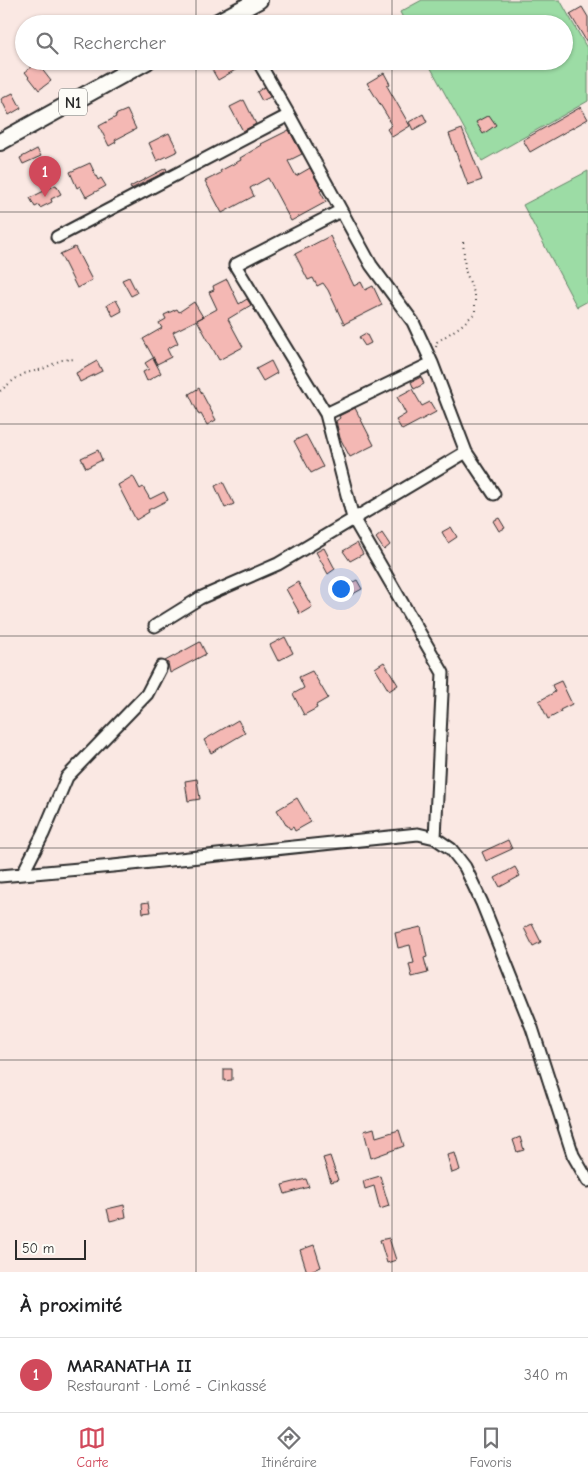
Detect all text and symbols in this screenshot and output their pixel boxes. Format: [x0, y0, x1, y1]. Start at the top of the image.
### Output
search box [15, 15, 573, 70]
icon: search [33, 29, 61, 57]
text: Rechercher [73, 32, 166, 54]
road number: N1 [59, 88, 87, 115]
pin: 1 [29, 156, 61, 197]
your location [328, 576, 354, 602]
scale bar [15, 1237, 86, 1260]
text: 50 m [22, 1240, 54, 1257]
text: À proximité [20, 1293, 122, 1317]
text: MARANATHA II [67, 1355, 192, 1377]
text: 1 [33, 1366, 39, 1384]
text: 340 m [524, 1366, 568, 1384]
text: Restaurant · Lomé - Cinkassé [67, 1377, 267, 1395]
tab: Carte [76, 1424, 108, 1471]
tab: Itinéraire [261, 1424, 317, 1471]
tab: Favoris [470, 1424, 512, 1471]

